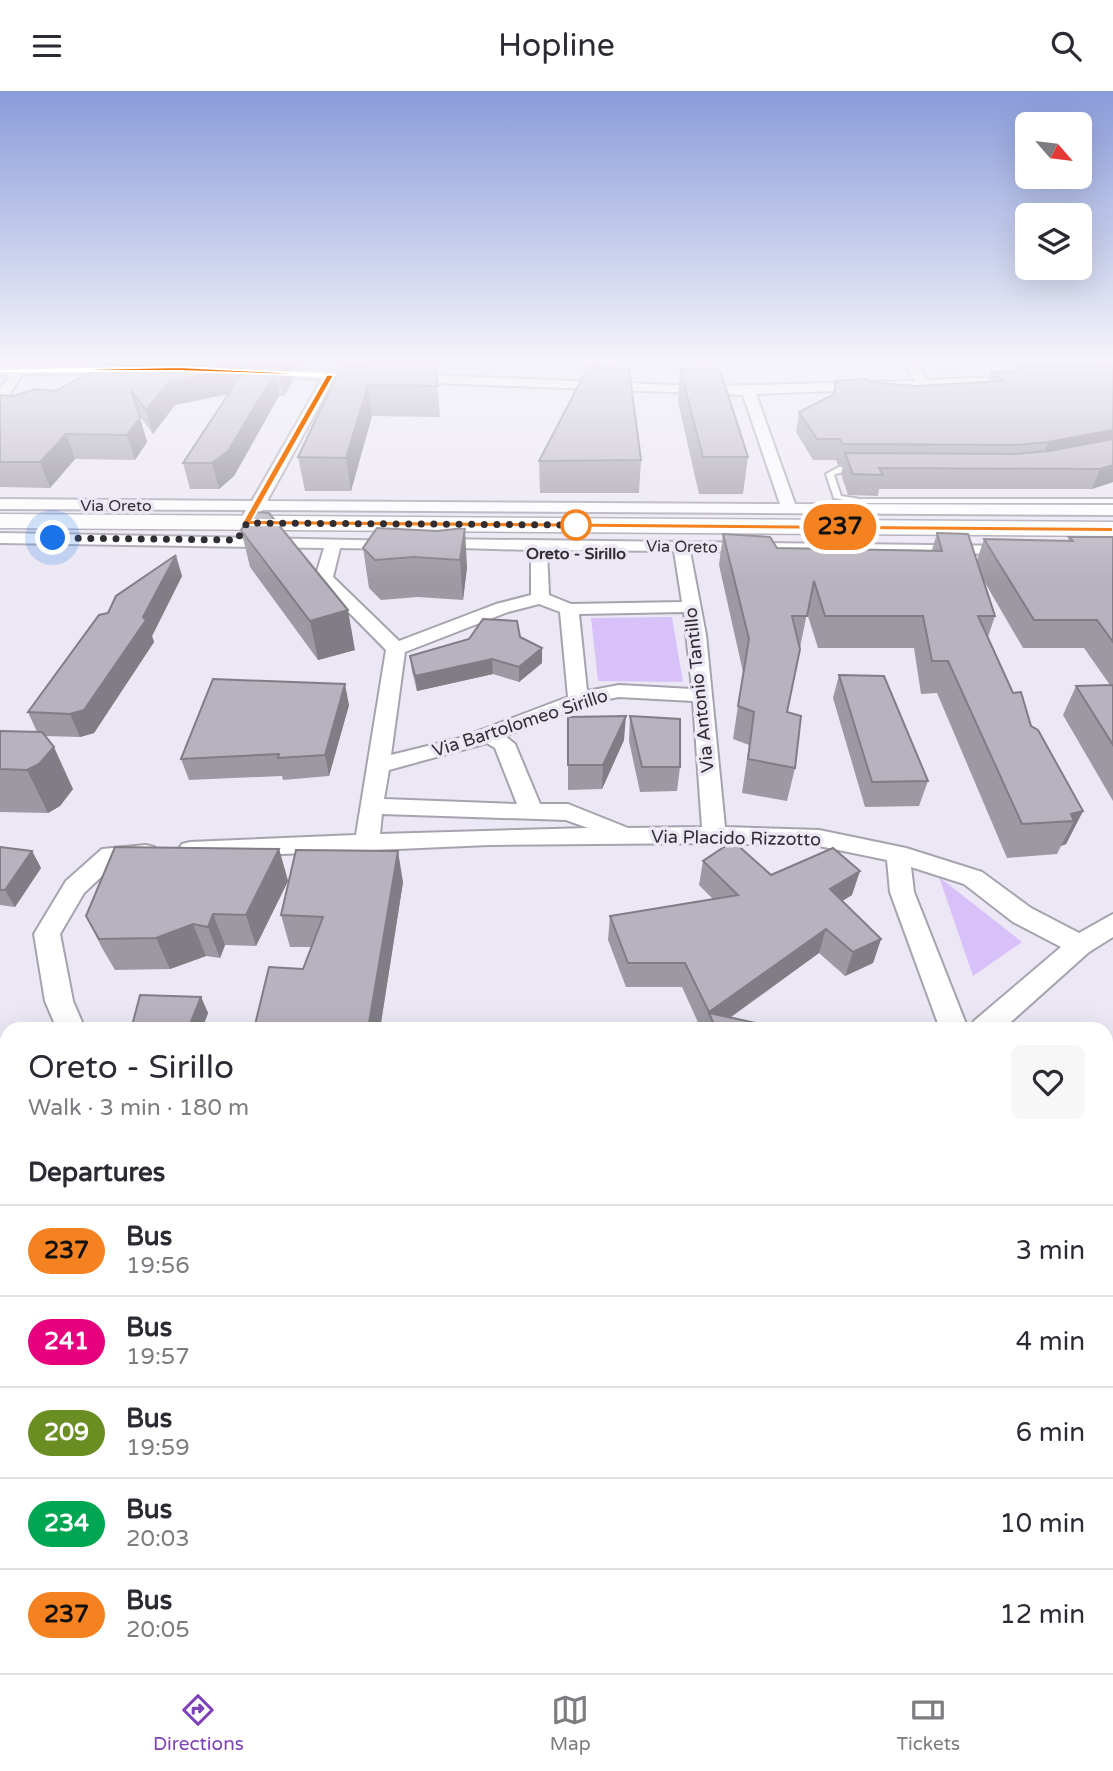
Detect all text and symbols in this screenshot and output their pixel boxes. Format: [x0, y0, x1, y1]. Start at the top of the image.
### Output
icon: menu [28, 27, 66, 65]
text: Hopline [498, 27, 615, 65]
icon: search [1047, 27, 1085, 65]
north arrow [1015, 112, 1092, 189]
map controls [1015, 112, 1092, 280]
button: layers [1015, 203, 1092, 280]
street label: Via Oreto [80, 496, 152, 516]
line badge: 237 [800, 504, 880, 550]
marker: Oreto - Sirillo [561, 510, 591, 540]
text: 237 [817, 512, 863, 541]
your location [35, 520, 70, 555]
street label: Via Oreto [646, 536, 718, 558]
place label: Oreto - Sirillo [526, 544, 626, 564]
street label: Via Antonio Tantillo [679, 606, 719, 774]
street label: Via Bartolomeo Sirillo [429, 684, 611, 762]
street label: Via Placido Rizzotto [651, 826, 821, 850]
button: heart [1011, 1045, 1085, 1119]
text: Oreto - Sirillo [28, 1048, 234, 1087]
text: Walk · 3 min · 180 m [28, 1094, 249, 1122]
text: Departures [28, 1157, 165, 1188]
text: Bus [126, 1221, 172, 1252]
text: 3 min [1016, 1235, 1085, 1266]
text: 237 [44, 1236, 89, 1265]
text: 19:56 [126, 1252, 190, 1280]
text: Bus [126, 1312, 172, 1343]
text: 4 min [1016, 1326, 1085, 1357]
text: 241 [44, 1327, 89, 1356]
text: 19:57 [126, 1343, 190, 1371]
text: Bus [126, 1403, 172, 1434]
text: 6 min [1016, 1417, 1085, 1448]
text: 209 [44, 1418, 89, 1447]
text: 19:59 [126, 1434, 190, 1462]
text: Bus [126, 1494, 172, 1525]
text: 10 min [999, 1508, 1085, 1539]
text: 234 [44, 1509, 89, 1538]
text: 20:03 [126, 1525, 190, 1553]
text: Bus [126, 1585, 172, 1616]
text: 12 min [999, 1599, 1085, 1630]
text: 237 [44, 1600, 89, 1629]
text: 20:05 [126, 1616, 190, 1644]
tab: Directions [153, 1691, 244, 1755]
tab: Map [550, 1691, 591, 1755]
tab: Tickets [897, 1691, 960, 1755]

